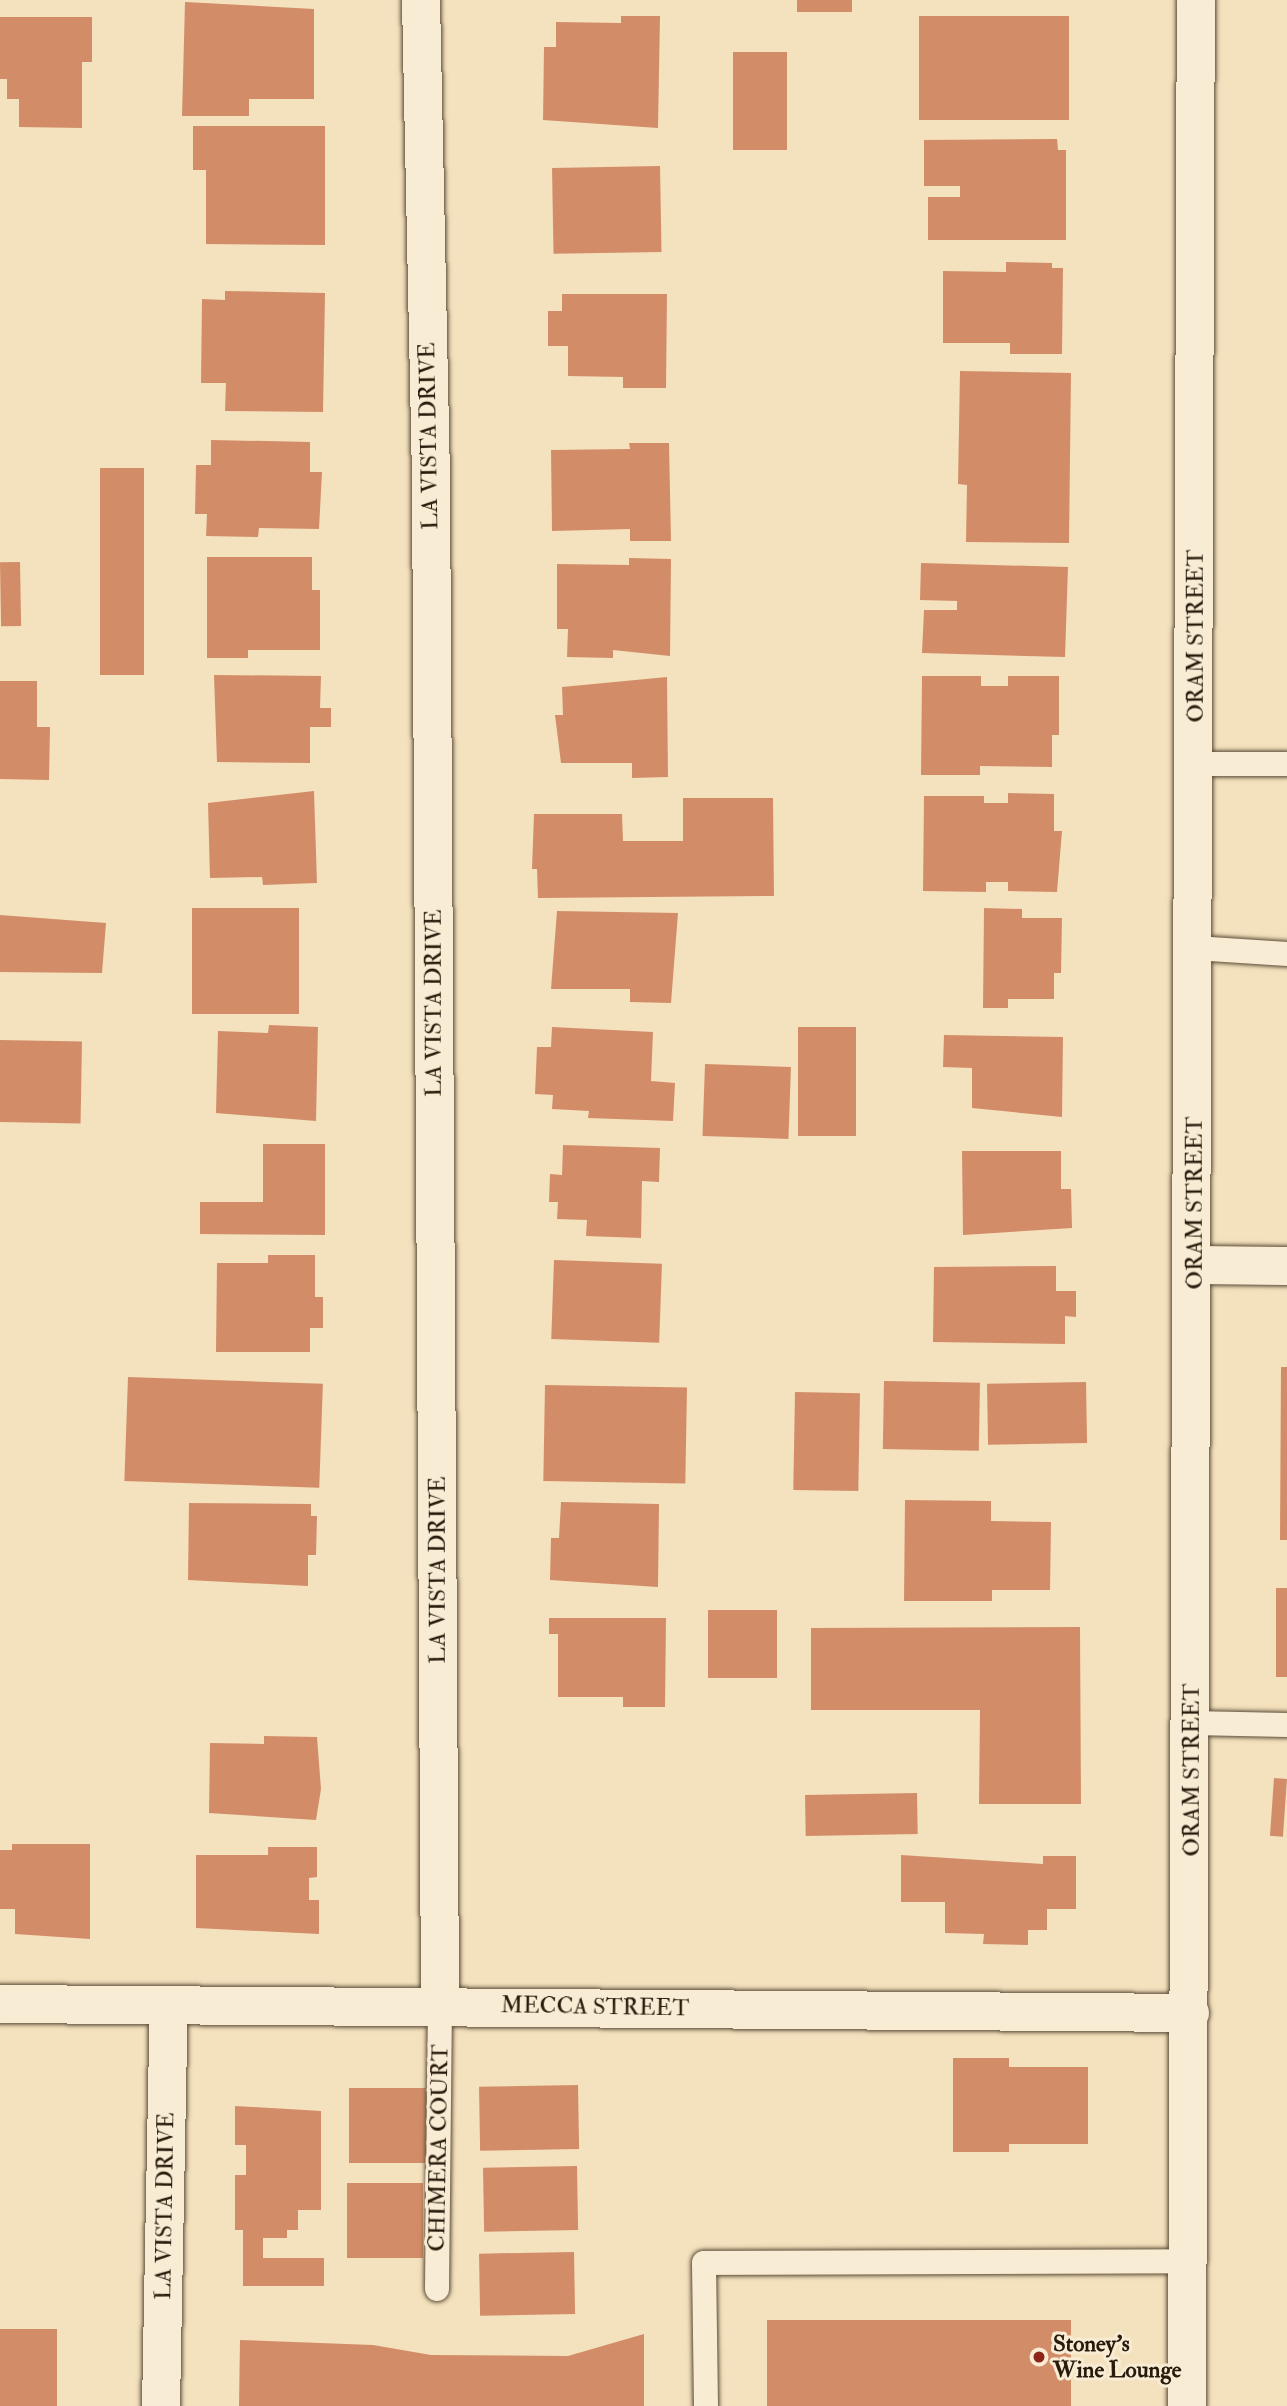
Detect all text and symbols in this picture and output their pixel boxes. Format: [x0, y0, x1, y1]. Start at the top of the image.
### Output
street label: LA VISTA DRIVE [414, 342, 444, 530]
street label: ORAM STREET [1182, 549, 1210, 723]
street label: LA VISTA DRIVE [420, 909, 448, 1097]
street label: ORAM STREET [1181, 1116, 1209, 1290]
street label: LA VISTA DRIVE [424, 1476, 452, 1664]
street label: ORAM STREET [1178, 1683, 1206, 1857]
street label: MECCA STREET [501, 1992, 689, 2022]
street label: CHIMERA COURT [423, 2044, 455, 2252]
street label: LA VISTA DRIVE [150, 2112, 180, 2300]
place label: Stoney's Wine Lounge [1053, 2330, 1181, 2384]
marker: Stoney's Wine Lounge [1031, 2349, 1047, 2365]

